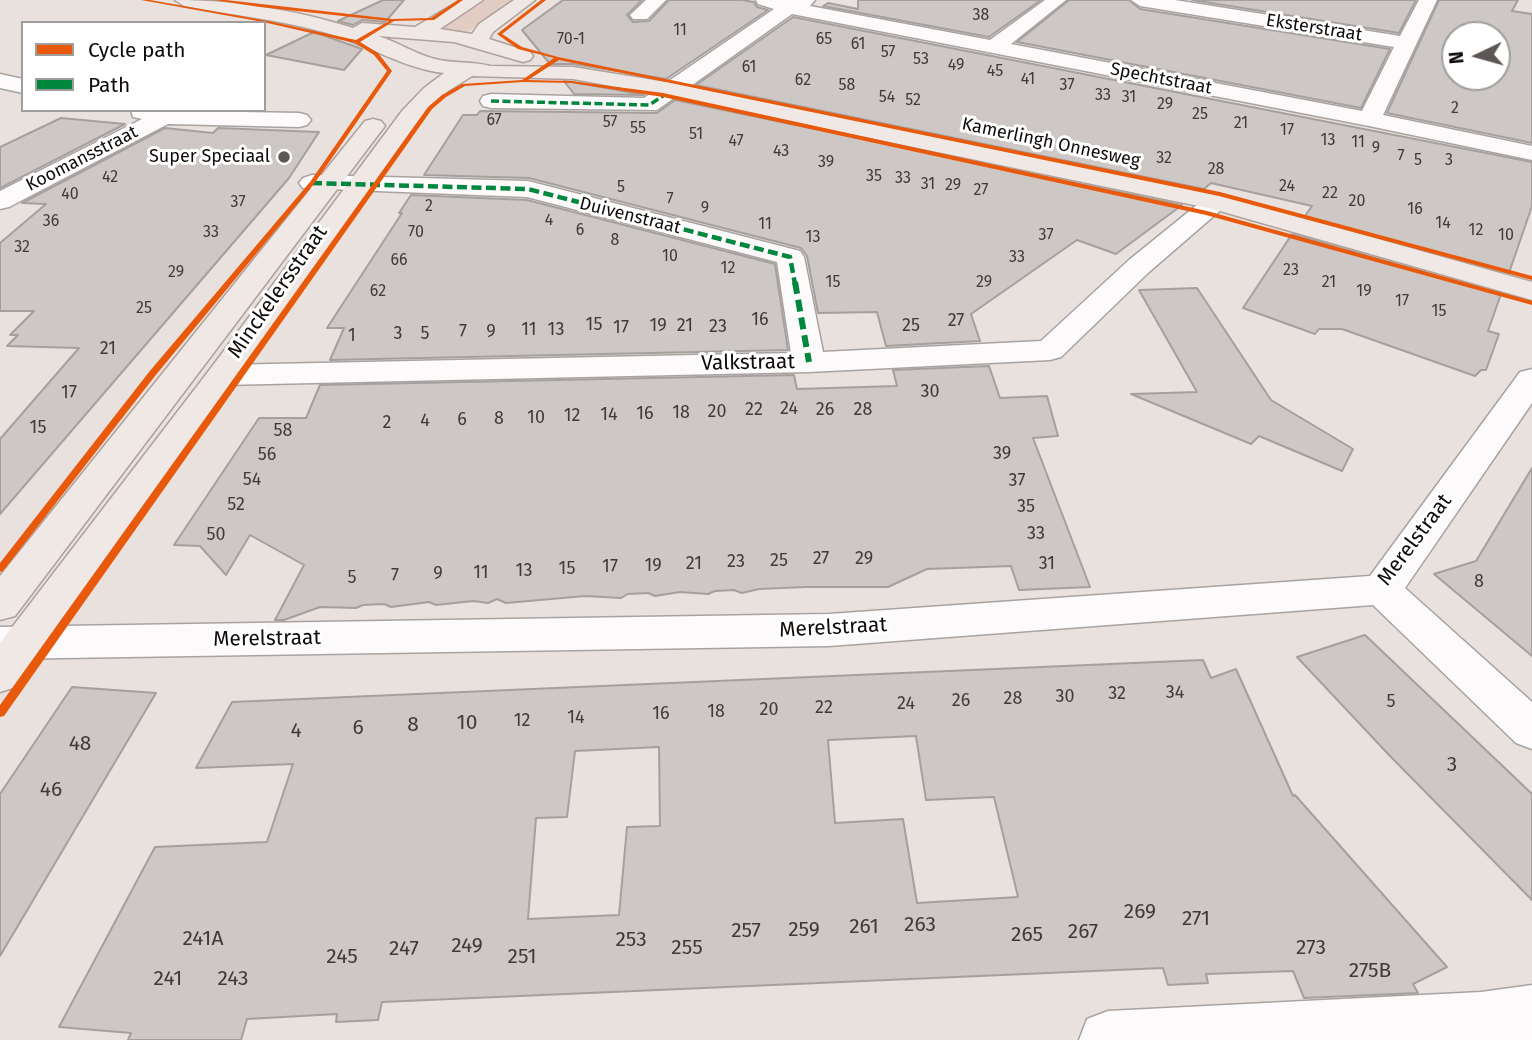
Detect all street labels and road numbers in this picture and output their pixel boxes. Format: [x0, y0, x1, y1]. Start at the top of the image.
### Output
street label: Eksterstraat [1264, 10, 1364, 46]
street label: Spechtstraat [1108, 59, 1214, 99]
street label: Kamerlingh Onnesweg [960, 114, 1142, 172]
street label: Koomansstraat [22, 122, 142, 196]
street label: Duivenstraat [577, 193, 683, 239]
street label: Minckelersstraat [223, 221, 333, 363]
street label: Valkstraat [701, 350, 795, 376]
street label: Merelstraat [1372, 489, 1458, 591]
street label: Merelstraat [778, 613, 888, 643]
street label: Merelstraat [213, 625, 321, 653]

